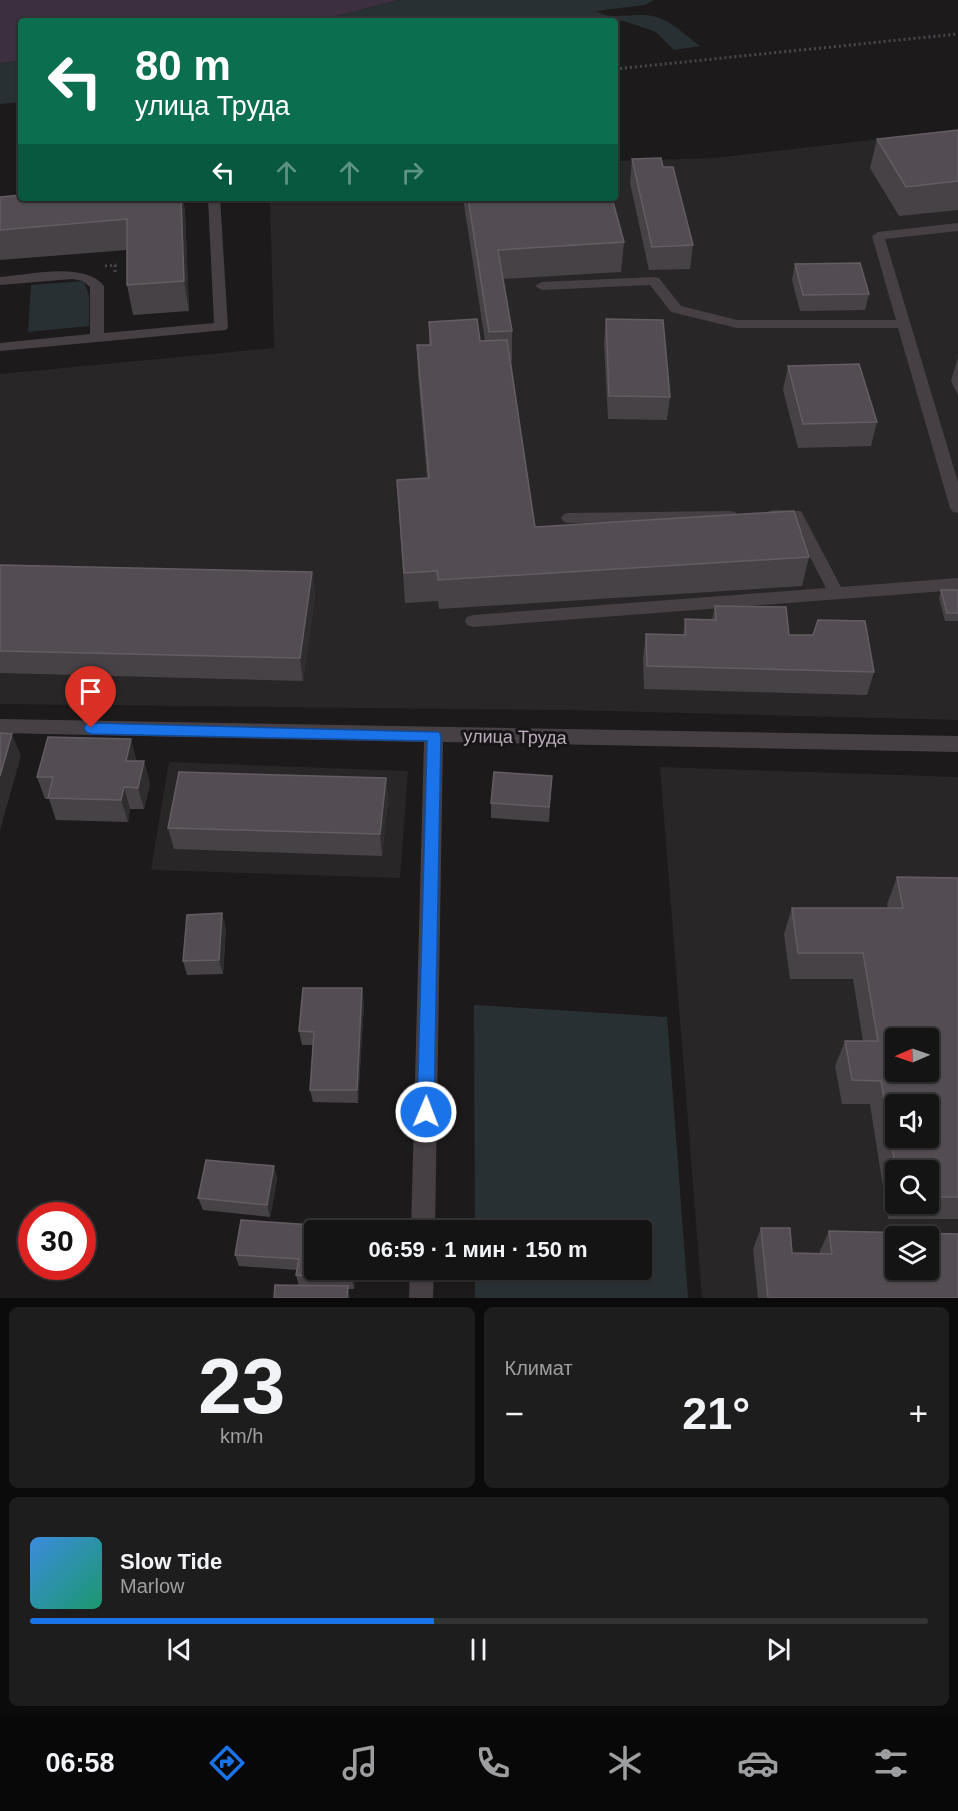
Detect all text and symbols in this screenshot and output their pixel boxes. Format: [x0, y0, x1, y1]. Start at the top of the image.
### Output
icon: left [36, 42, 114, 120]
text: 80 m [135, 42, 231, 89]
text: улица Труда [135, 91, 290, 121]
icon: left [207, 156, 240, 189]
icon: ahead [270, 156, 303, 189]
icon: ahead [333, 156, 366, 189]
icon: right [396, 156, 429, 189]
pin [65, 666, 116, 728]
icon: arrive [74, 675, 107, 708]
street label: улица Труда [463, 726, 568, 748]
north arrow [885, 1028, 939, 1082]
map controls [885, 1028, 939, 1280]
position arrow [394, 1080, 458, 1144]
button: sound [885, 1094, 939, 1148]
button: search [885, 1160, 939, 1214]
speed limit sign: 30 [18, 1202, 96, 1280]
button: layers [885, 1226, 939, 1280]
text: 06:59 · 1 мин · 150 m [368, 1237, 588, 1262]
text: 23 [198, 1342, 285, 1430]
text: Климат [505, 1357, 573, 1379]
text: 21° [682, 1388, 750, 1439]
text: − [505, 1395, 524, 1432]
text: + [909, 1395, 928, 1432]
text: km/h [220, 1425, 263, 1447]
text: Slow Tide [120, 1549, 222, 1574]
text: Marlow [120, 1575, 184, 1597]
icon: previous [163, 1633, 196, 1666]
icon: pause [462, 1633, 495, 1666]
icon: next [762, 1633, 795, 1666]
icon: directions [206, 1742, 248, 1784]
icon: music [339, 1742, 381, 1784]
icon: phone [472, 1742, 514, 1784]
icon: climate [604, 1742, 646, 1784]
icon: car [737, 1742, 779, 1784]
icon: filters [870, 1742, 912, 1784]
text: 06:58 [45, 1748, 115, 1778]

